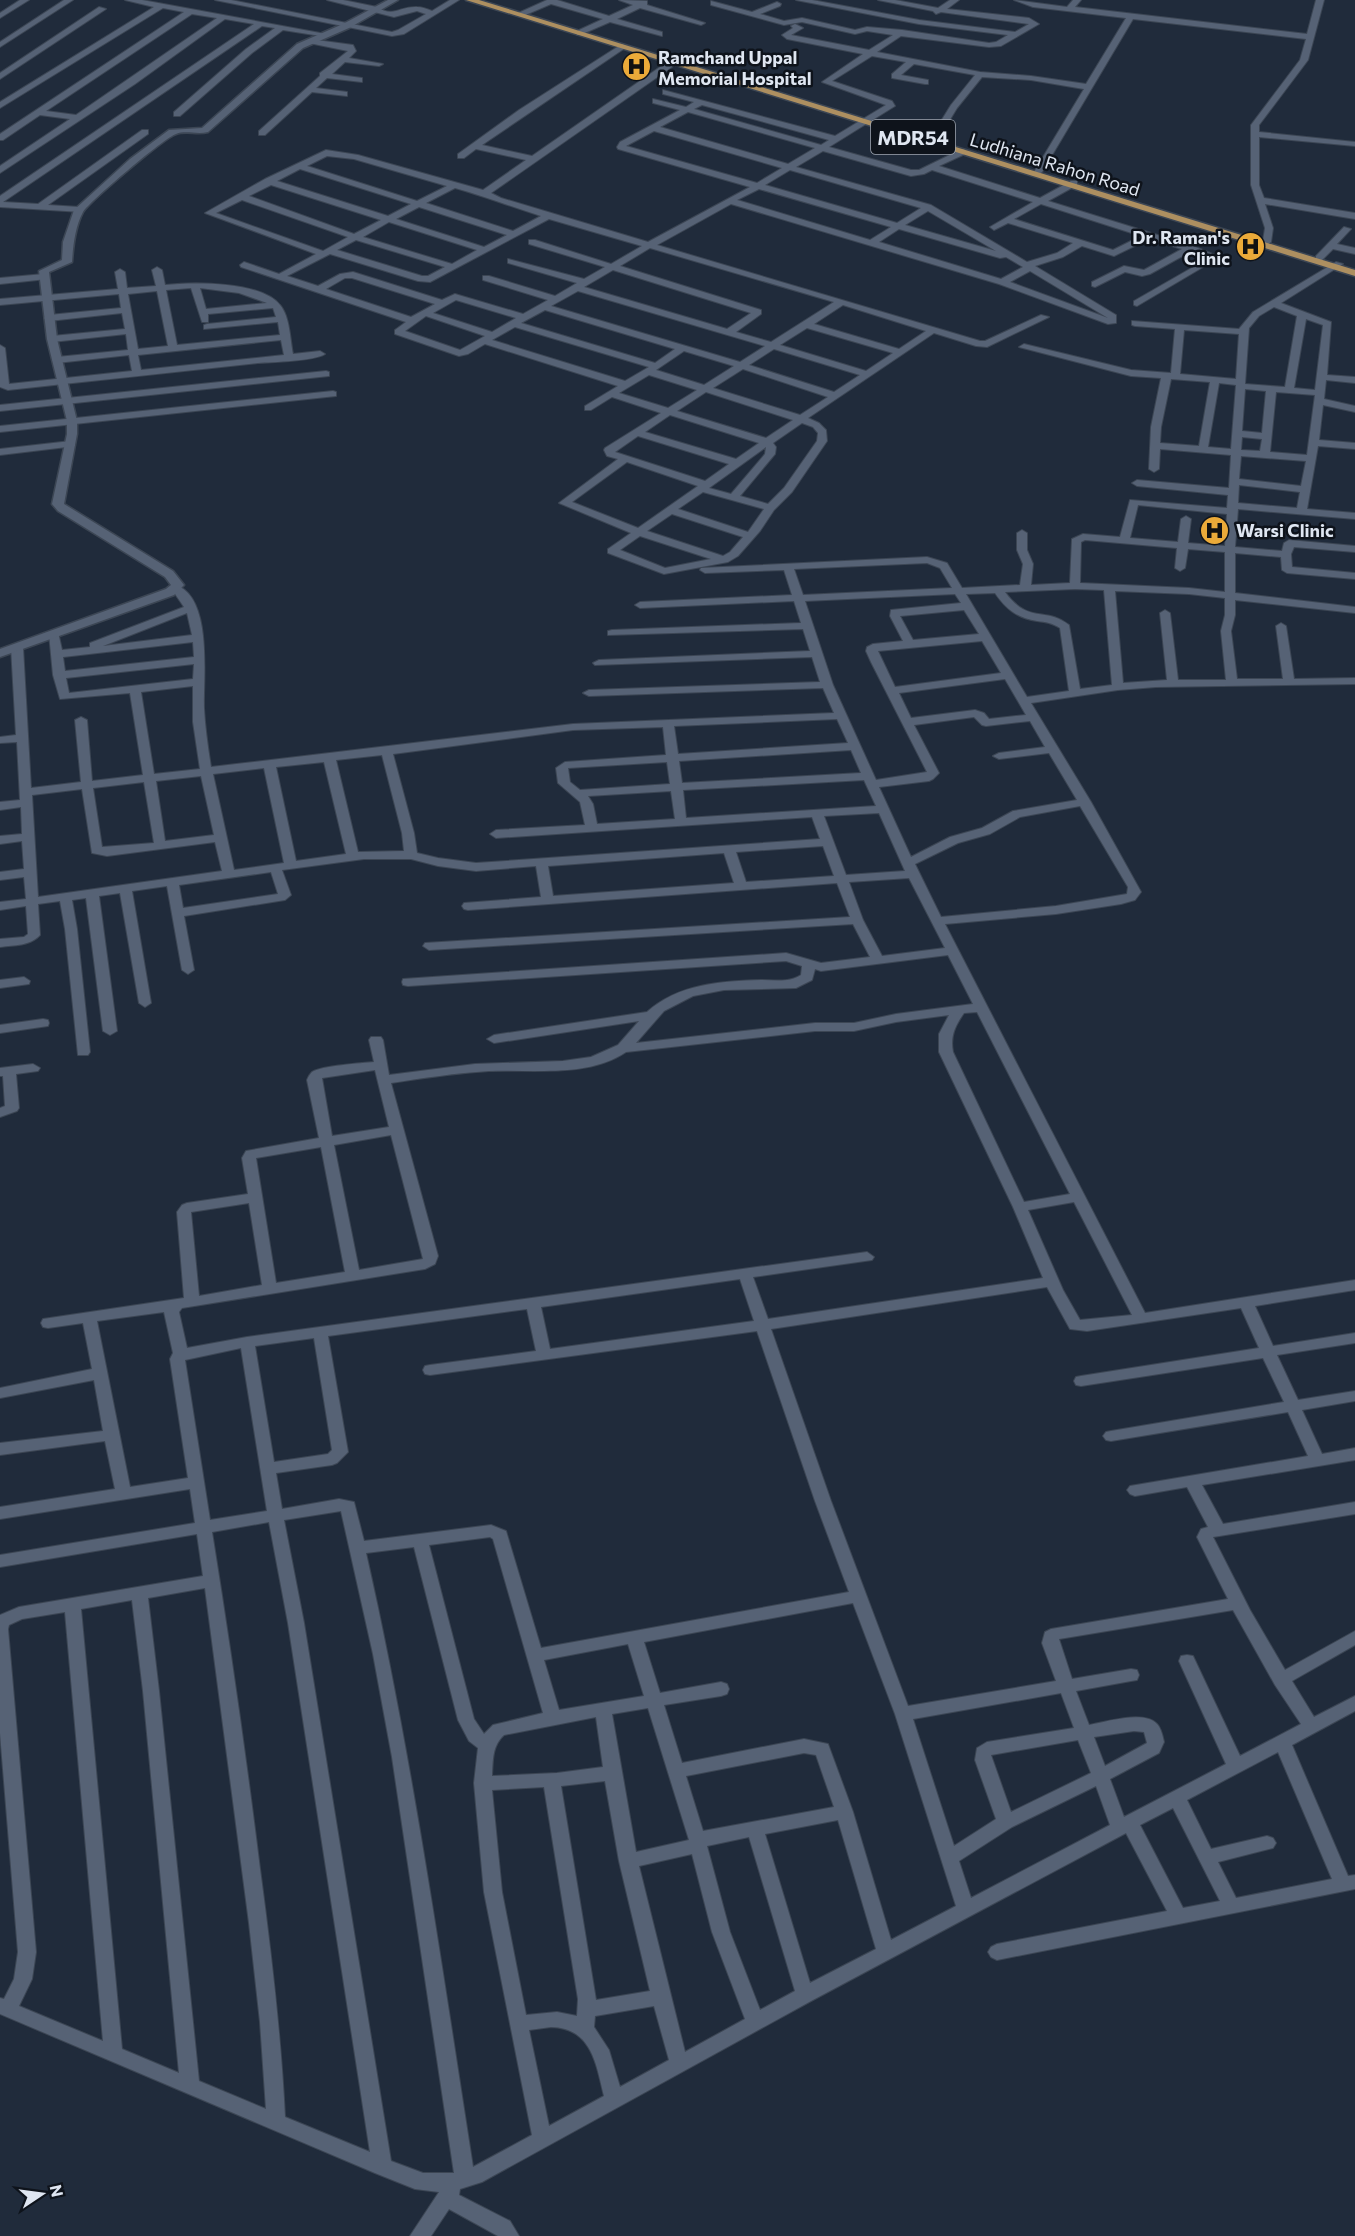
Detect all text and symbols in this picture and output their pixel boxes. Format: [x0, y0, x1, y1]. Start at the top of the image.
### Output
place label: Ramchand Uppal Memorial Hospital [658, 46, 812, 89]
hospital icon: Ramchand Uppal Memorial Hospital [621, 51, 653, 83]
road number: MDR54 [871, 120, 955, 154]
street label: Ludhiana Rahon Road [967, 128, 1143, 200]
place label: Dr. Raman's Clinic [1132, 226, 1230, 269]
hospital icon: Dr. Raman's Clinic [1235, 231, 1267, 263]
hospital icon: Warsi Clinic [1199, 514, 1231, 546]
place label: Warsi Clinic [1236, 519, 1334, 541]
north arrow [12, 2164, 72, 2224]
text: N [46, 2183, 68, 2198]

